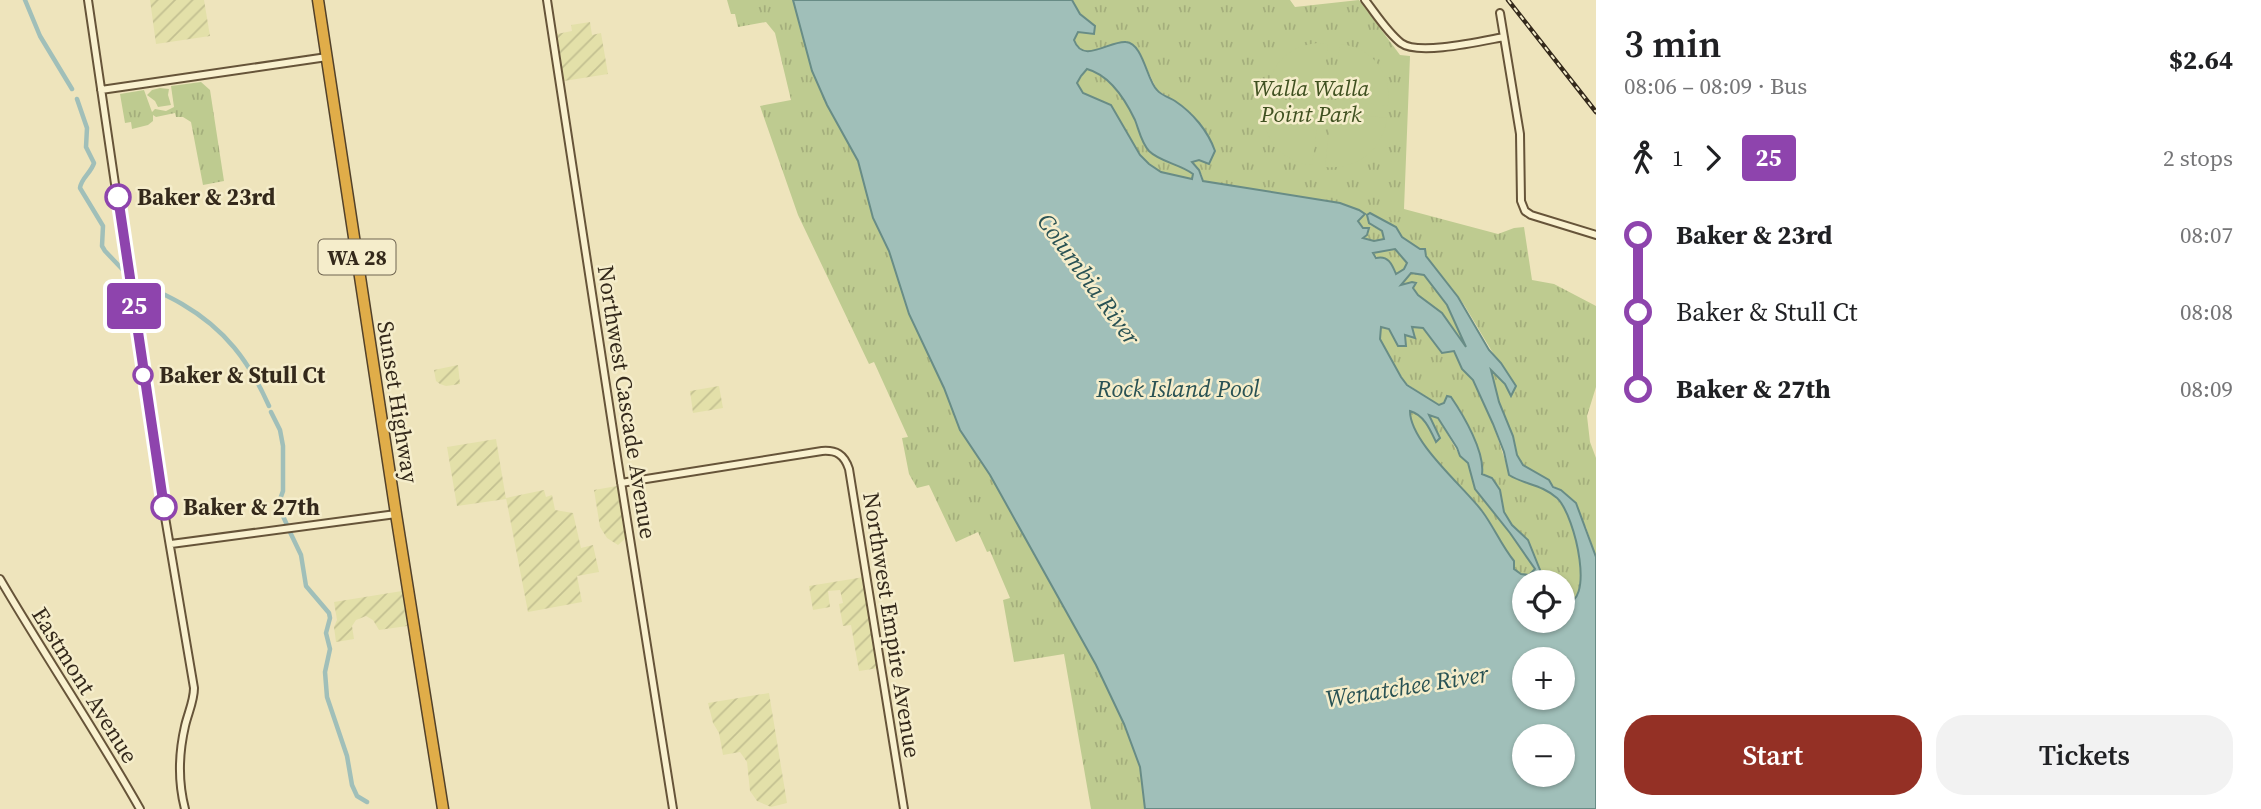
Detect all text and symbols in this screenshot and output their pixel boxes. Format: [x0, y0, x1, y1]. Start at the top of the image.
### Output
text: 3 min [1624, 18, 1722, 70]
text: $2.64 [2169, 42, 2233, 78]
text: 08:06 – 08:09 · Bus [1624, 70, 1807, 102]
park label: Walla Walla Point Park [1253, 72, 1369, 130]
icon: walk [1624, 139, 1662, 177]
icon: forward [1694, 139, 1732, 177]
text: 25 [1756, 141, 1782, 174]
text: 1 [1672, 142, 1684, 174]
text: 2 stops [2163, 142, 2233, 174]
place label: Baker & 23rd [137, 181, 276, 213]
marker: Baker & 23rd [105, 184, 131, 210]
water label: Columbia River [1030, 206, 1149, 353]
text: Baker & 23rd [1676, 217, 1833, 253]
text: 08:07 [2180, 219, 2233, 251]
road number: WA 28 [318, 240, 396, 274]
street label: Northwest Cascade Avenue [590, 263, 664, 541]
line badge: 25 [102, 283, 166, 329]
text: 25 [121, 289, 147, 322]
text: Baker & Stull Ct [1676, 294, 1857, 330]
text: 08:08 [2180, 296, 2233, 328]
street label: Sunset Highway [369, 319, 427, 486]
place label: Baker & Stull Ct [159, 359, 326, 391]
marker: Baker & Stull Ct [133, 365, 153, 385]
text: Baker & 27th [1676, 371, 1831, 407]
water label: Rock Island Pool [1095, 372, 1260, 405]
text: 08:09 [2180, 373, 2233, 405]
street label: Northwest Empire Avenue [855, 490, 929, 760]
place label: Baker & 27th [183, 491, 320, 523]
marker: Baker & 27th [151, 494, 177, 520]
map controls [1512, 570, 1575, 787]
button: locate [1512, 570, 1575, 633]
street label: Eastmont Avenue [24, 601, 146, 769]
button: + [1512, 647, 1575, 710]
water label: Wenatchee River [1323, 657, 1492, 715]
button: Start [1624, 715, 1922, 795]
button: Tickets [1936, 715, 2233, 795]
button: − [1512, 724, 1575, 787]

